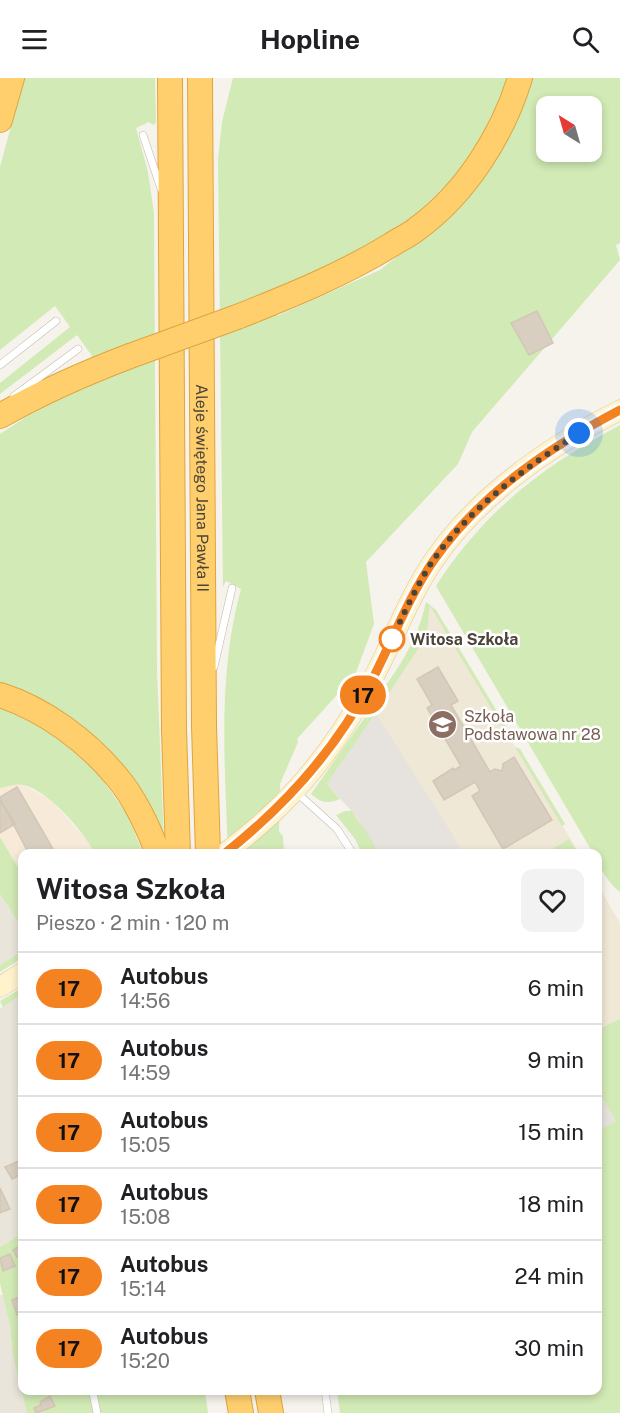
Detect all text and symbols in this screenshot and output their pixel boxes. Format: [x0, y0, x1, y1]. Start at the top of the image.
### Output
icon: menu [18, 23, 51, 56]
text: Hopline [260, 23, 360, 55]
icon: search [569, 23, 602, 56]
north arrow [536, 96, 602, 162]
map controls [536, 96, 602, 162]
street label: Aleje świętego Jana Pawła II [192, 384, 212, 592]
your location [564, 418, 594, 448]
marker: Witosa Szkoła [379, 626, 405, 652]
place label: Witosa Szkoła [410, 630, 518, 649]
line badge: 17 [336, 676, 390, 714]
text: 17 [352, 683, 374, 708]
place label: Szkoła Podstawowa nr 28 [464, 707, 601, 744]
school or university icon: Szkoła Podstawowa nr 28 [427, 709, 459, 741]
button: heart [521, 869, 584, 932]
text: Witosa Szkoła [36, 872, 226, 905]
text: Pieszo · 2 min · 120 m [36, 911, 229, 935]
text: Autobus [120, 963, 208, 989]
text: 6 min [528, 975, 584, 1001]
text: 17 [58, 976, 80, 1001]
text: 14:56 [120, 989, 170, 1013]
text: Autobus [120, 1035, 208, 1061]
text: 9 min [528, 1047, 584, 1073]
text: 17 [58, 1048, 80, 1073]
text: 14:59 [120, 1061, 171, 1085]
text: Autobus [120, 1107, 208, 1133]
text: 15 min [518, 1119, 584, 1145]
text: 17 [58, 1120, 80, 1145]
text: 15:05 [120, 1133, 171, 1157]
text: Autobus [120, 1179, 208, 1205]
text: 18 min [518, 1191, 584, 1217]
text: 17 [58, 1192, 80, 1217]
text: 15:08 [120, 1205, 171, 1229]
text: Autobus [120, 1251, 208, 1277]
text: 24 min [514, 1263, 584, 1289]
text: 17 [58, 1264, 80, 1289]
text: 15:14 [120, 1277, 166, 1301]
text: Autobus [120, 1323, 208, 1349]
text: 30 min [514, 1335, 584, 1361]
text: 17 [58, 1336, 80, 1361]
text: 15:20 [120, 1349, 170, 1373]

